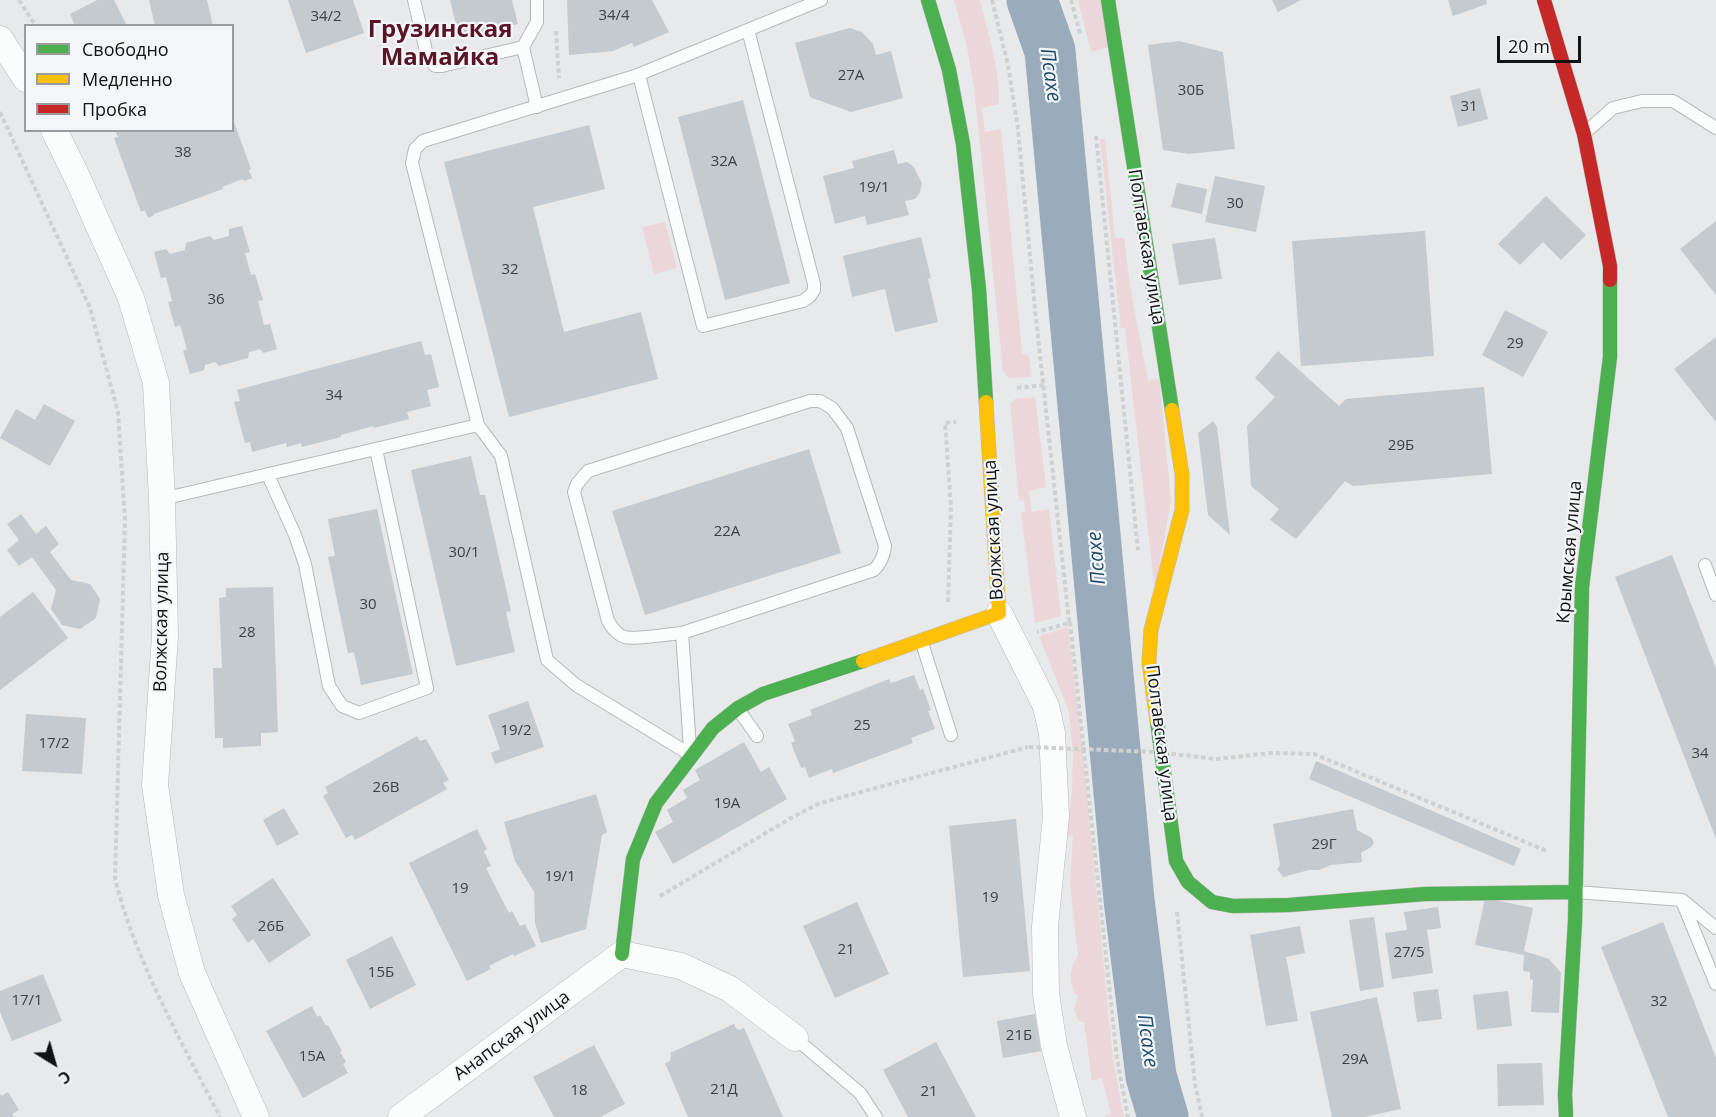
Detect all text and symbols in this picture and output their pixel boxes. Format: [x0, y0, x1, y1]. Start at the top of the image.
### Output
house number: 34/4 [598, 7, 630, 25]
house number: 34/2 [310, 8, 342, 26]
district label: Грузинская Мамайка [368, 16, 512, 72]
legend [24, 24, 234, 132]
scale bar [1500, 24, 1584, 62]
text: 20 m [1508, 34, 1550, 58]
text: Свободно [82, 37, 169, 61]
water label: Псахе [1034, 47, 1066, 103]
text: Медленно [82, 67, 173, 91]
house number: 27А [838, 67, 864, 85]
house number: 30Б [1178, 82, 1204, 100]
text: Пробка [82, 97, 147, 121]
house number: 31 [1460, 98, 1478, 116]
house number: 38 [174, 144, 192, 162]
house number: 32А [711, 153, 737, 171]
street label: Полтавская улица [1123, 167, 1169, 327]
house number: 19/1 [858, 179, 890, 197]
house number: 30 [1226, 195, 1244, 213]
house number: 32 [501, 261, 519, 279]
house number: 36 [207, 291, 225, 309]
house number: 29 [1506, 335, 1524, 353]
house number: 34 [325, 387, 343, 405]
house number: 29Б [1388, 437, 1414, 455]
street label: Волжская улица [980, 459, 1008, 601]
street label: Крымская улица [1553, 480, 1587, 624]
house number: 22А [714, 523, 740, 541]
water label: Псахе [1083, 530, 1111, 586]
house number: 30/1 [448, 544, 480, 562]
street label: Волжская улица [150, 552, 174, 692]
house number: 30 [359, 596, 377, 614]
house number: 28 [238, 624, 256, 642]
street label: Полтавская улица [1141, 663, 1181, 823]
house number: 25 [853, 717, 871, 735]
house number: 19/2 [500, 722, 532, 740]
house number: 17/2 [38, 735, 70, 753]
house number: 34 [1691, 745, 1709, 763]
house number: 26В [373, 779, 399, 797]
house number: 19А [714, 795, 740, 813]
house number: 29Г [1312, 836, 1336, 854]
house number: 19/1 [544, 868, 576, 886]
house number: 19 [451, 880, 469, 898]
house number: 19 [981, 889, 999, 907]
house number: 26Б [258, 918, 284, 936]
house number: 21 [837, 941, 855, 959]
house number: 27/5 [1393, 944, 1425, 962]
house number: 15Б [368, 964, 394, 982]
street label: Анапская улица [450, 987, 574, 1085]
house number: 17/1 [11, 992, 43, 1010]
house number: 32 [1650, 993, 1668, 1011]
water label: Псахе [1131, 1013, 1163, 1069]
house number: 21Б [1006, 1027, 1032, 1045]
north arrow [24, 1033, 84, 1093]
house number: 15А [299, 1048, 325, 1066]
house number: 29А [1342, 1051, 1368, 1069]
text: С [54, 1066, 76, 1089]
house number: 21Д [710, 1081, 738, 1099]
house number: 18 [570, 1082, 588, 1100]
house number: 21 [920, 1083, 938, 1101]

